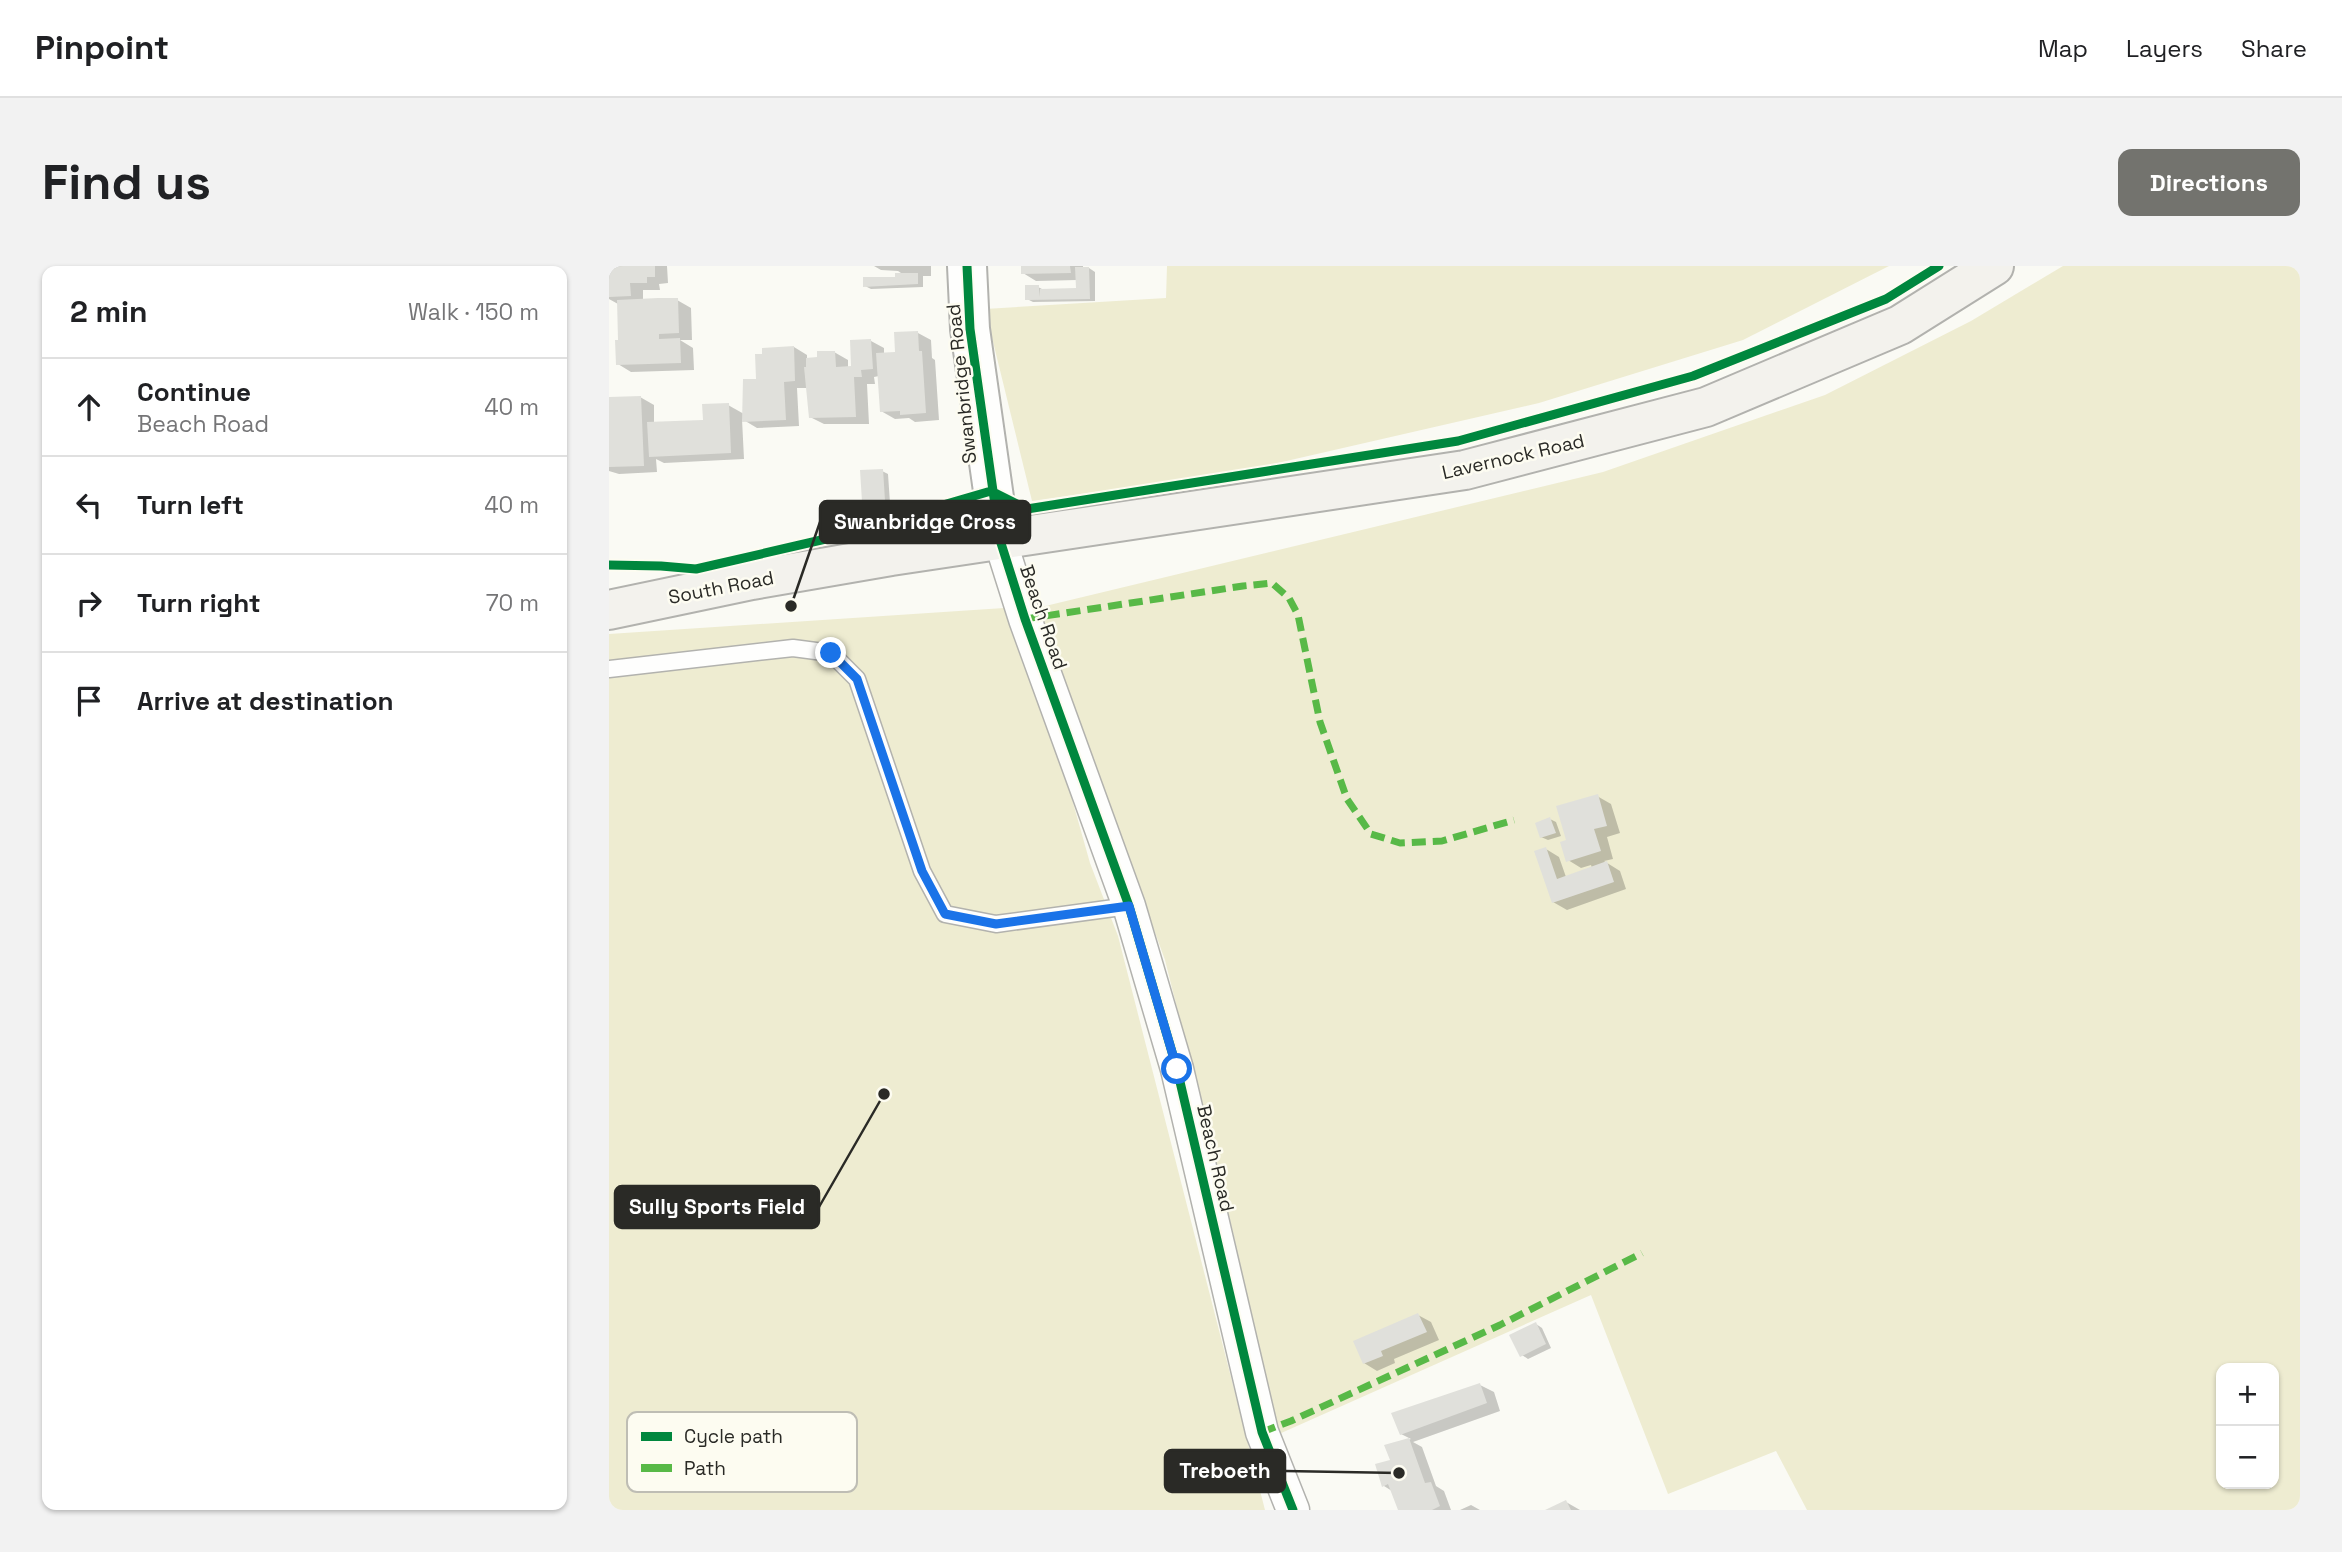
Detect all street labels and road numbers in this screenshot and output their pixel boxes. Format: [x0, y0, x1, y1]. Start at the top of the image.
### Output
street label: Swanbridge Road [941, 303, 982, 465]
street label: Lavernock Road [1439, 428, 1587, 485]
street label: Beach Road [1014, 562, 1073, 673]
street label: South Road [666, 565, 776, 610]
street label: Beach Road [1191, 1102, 1240, 1214]

